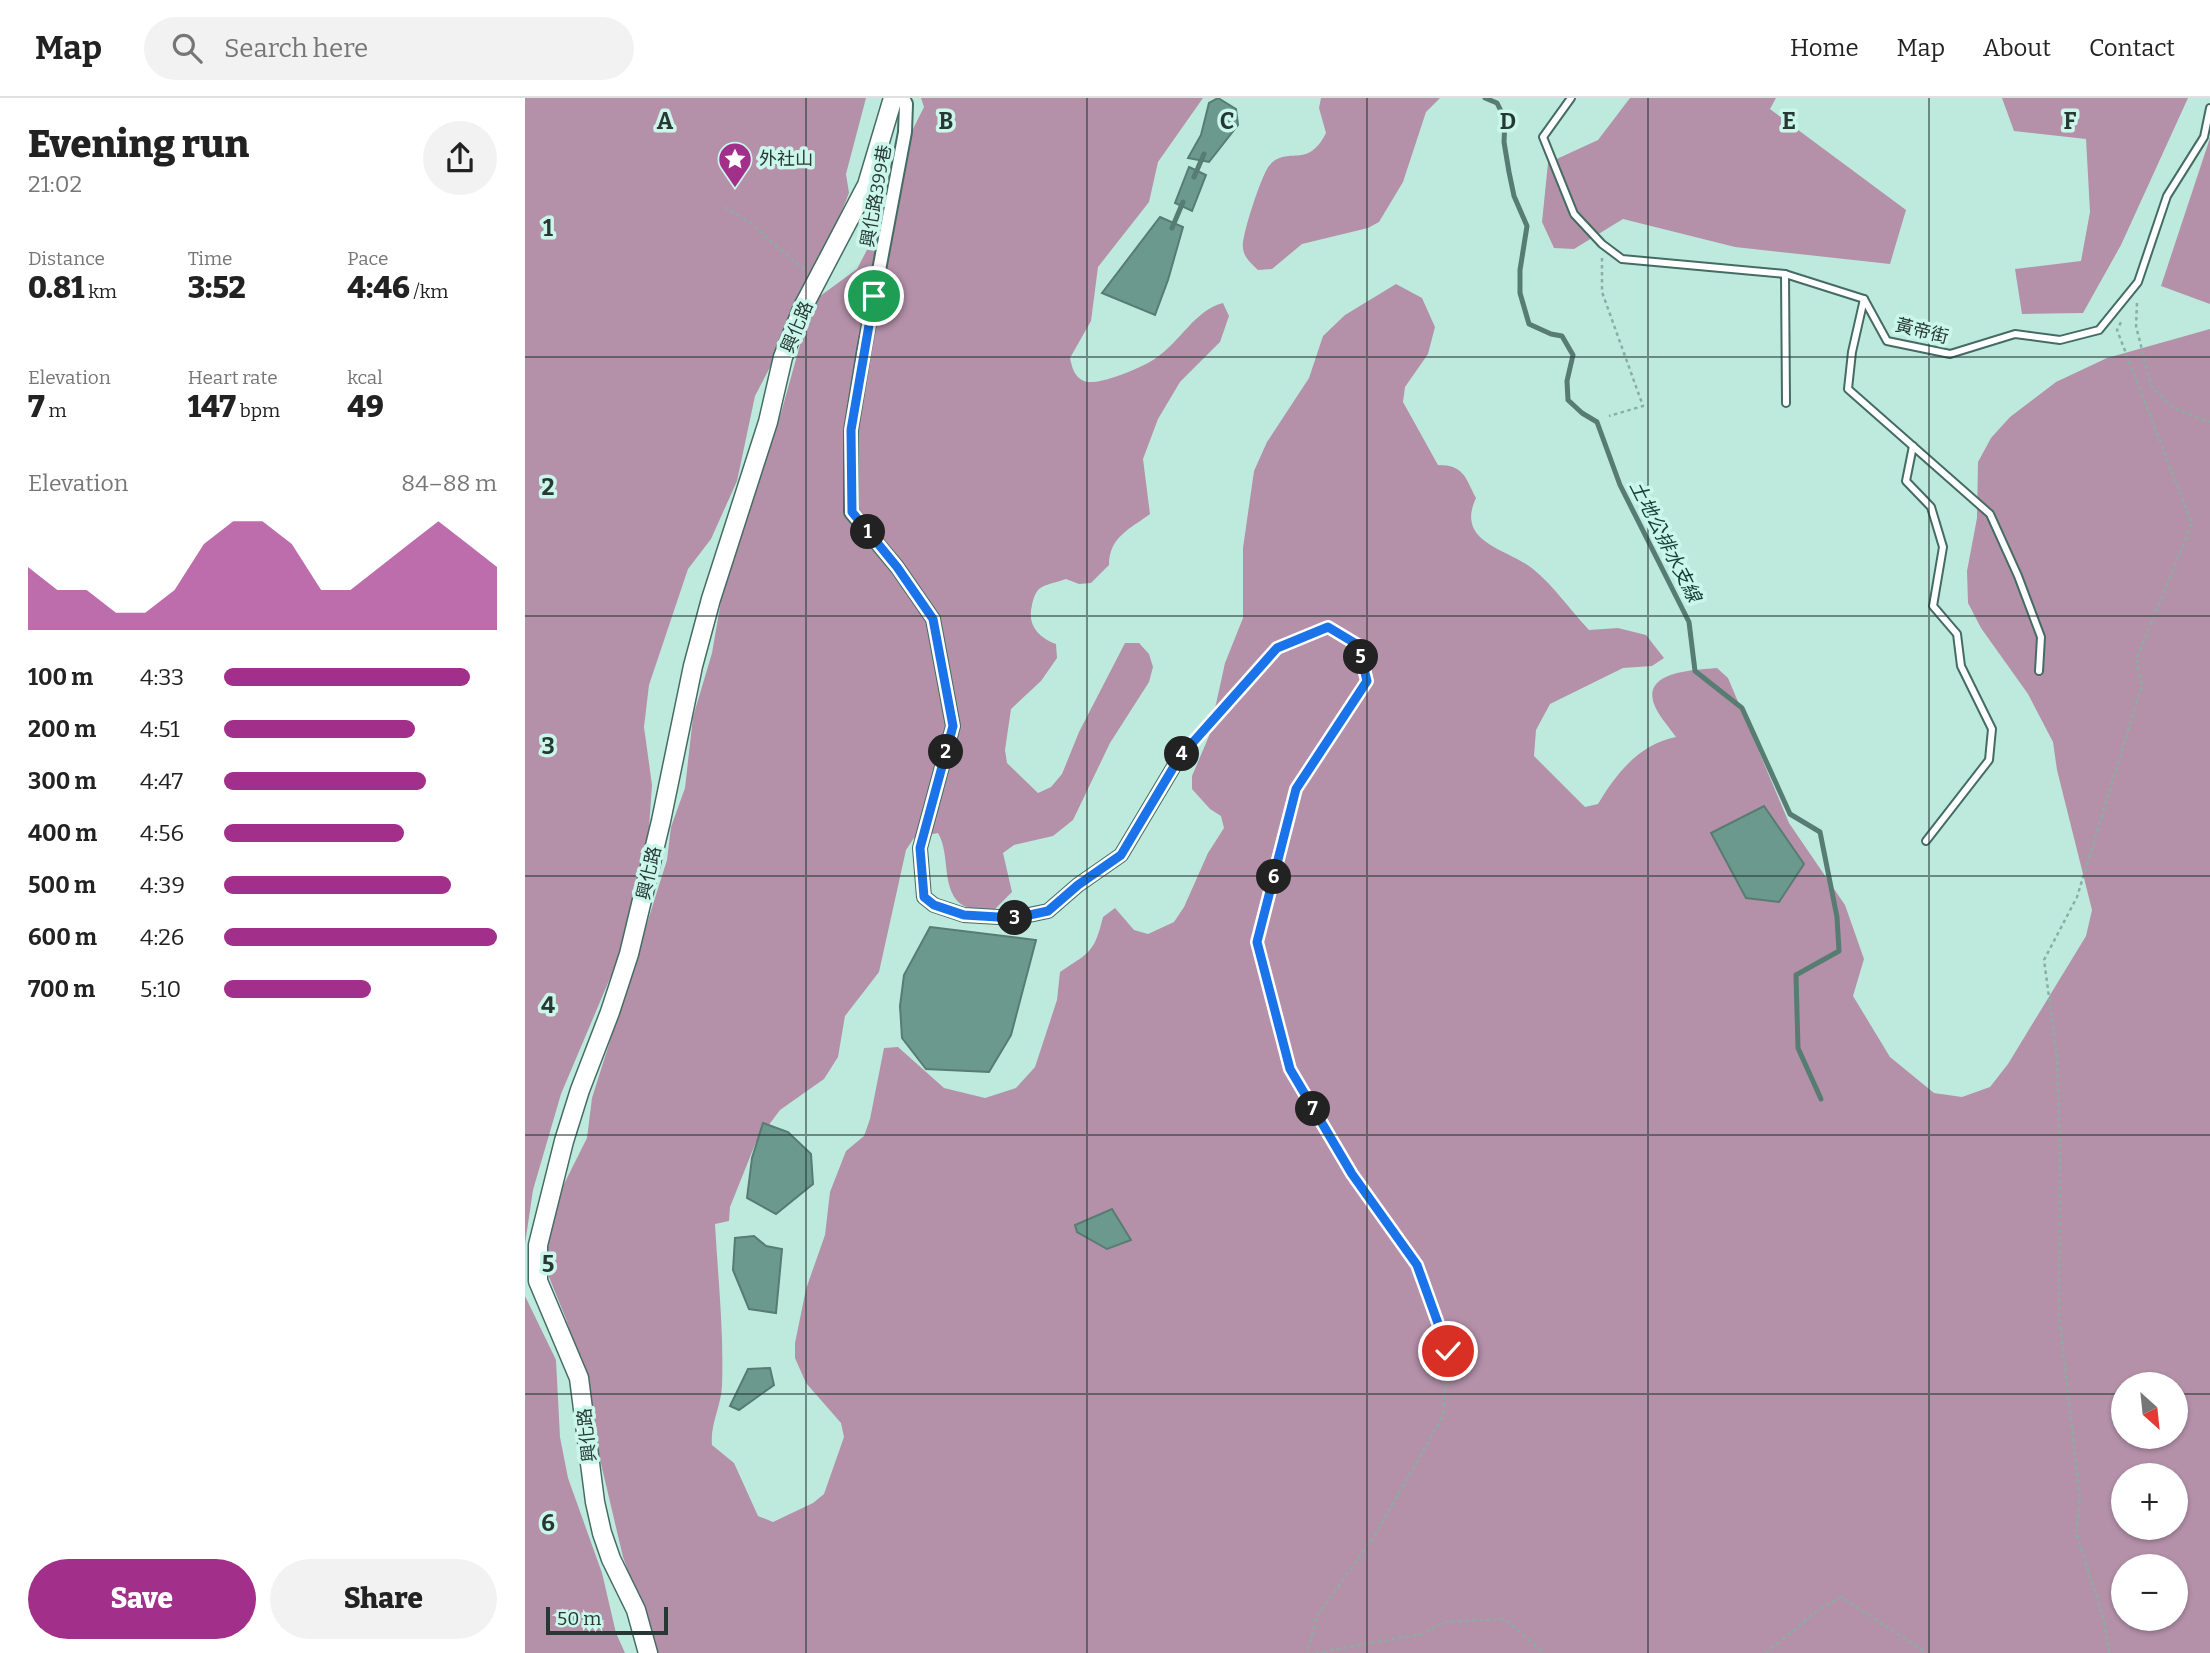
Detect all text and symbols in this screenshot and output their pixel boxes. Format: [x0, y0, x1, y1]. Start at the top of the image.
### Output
search box [144, 17, 634, 80]
text: Map [35, 28, 102, 68]
icon: search [168, 29, 206, 67]
text: Search here [224, 33, 368, 64]
text: Home [1790, 34, 1859, 62]
text: Map [1897, 34, 1945, 62]
text: About [1983, 34, 2051, 62]
text: Contact [2089, 34, 2175, 62]
text: A [657, 107, 674, 135]
text: B [939, 107, 953, 135]
text: C [1220, 107, 1234, 135]
text: D [1500, 107, 1516, 135]
text: E [1782, 107, 1796, 135]
text: F [2064, 107, 2077, 135]
text: Evening run [28, 121, 249, 167]
button: share [423, 121, 497, 195]
place icon: 外社山 [716, 140, 754, 189]
street label: 興化路399巷 [856, 143, 896, 249]
place label: 外社山 [759, 148, 813, 170]
text: 21:02 [28, 170, 82, 198]
text: 1 [543, 214, 553, 242]
text: Distance [28, 247, 105, 270]
text: Time [188, 247, 233, 270]
text: Pace [347, 247, 388, 270]
pin [844, 266, 904, 326]
text: 0.81 [28, 270, 84, 306]
text: 3:52 [188, 270, 246, 306]
text: 4:46 [347, 270, 410, 306]
icon: arrive [855, 277, 893, 315]
text: km [84, 280, 117, 303]
text: /km [410, 280, 448, 303]
street label: 興化路 [776, 298, 818, 356]
street label: 黃帝街 [1893, 314, 1951, 348]
text: Elevation [28, 366, 111, 389]
text: Heart rate [188, 366, 278, 389]
text: kcal [347, 366, 383, 389]
text: 7 [28, 389, 45, 425]
text: 147 [188, 389, 236, 425]
text: 49 [347, 389, 384, 425]
text: m [45, 399, 67, 422]
text: bpm [236, 399, 280, 422]
text: Elevation [28, 469, 128, 497]
text: 84–88 m [401, 469, 497, 497]
text: 2 [542, 473, 555, 501]
water label: 土地公排水支線 [1625, 477, 1707, 607]
pin: 1 [851, 514, 885, 550]
text: 1 [863, 520, 872, 543]
pin: 5 [1343, 640, 1379, 674]
text: 5 [1355, 645, 1366, 668]
text: 100 m [28, 663, 93, 691]
text: 4:33 [140, 663, 184, 691]
text: 200 m [28, 715, 96, 743]
text: 4:51 [140, 715, 180, 743]
text: 3 [541, 732, 555, 760]
pin: 2 [929, 734, 963, 770]
pin: 4 [1165, 736, 1199, 772]
text: 2 [940, 740, 951, 763]
text: 4 [1176, 742, 1187, 765]
text: 300 m [28, 767, 97, 795]
text: 4:47 [140, 767, 183, 795]
text: 400 m [28, 819, 97, 847]
text: 4:56 [140, 819, 184, 847]
street label: 興化路 [632, 844, 666, 902]
pin: 6 [1257, 860, 1291, 894]
text: 6 [1268, 865, 1279, 888]
text: 500 m [28, 871, 96, 899]
text: 4:39 [140, 871, 185, 899]
pin: 3 [997, 900, 1033, 936]
text: 3 [1009, 906, 1020, 929]
text: 600 m [28, 923, 97, 951]
text: 4:26 [140, 923, 184, 951]
text: 700 m [28, 975, 95, 1003]
text: 5:10 [140, 975, 181, 1003]
text: 4 [541, 991, 555, 1019]
pin: 7 [1295, 1091, 1331, 1126]
text: 7 [1307, 1097, 1318, 1120]
text: 5 [542, 1250, 554, 1278]
pin [1418, 1321, 1478, 1381]
icon: check [1429, 1332, 1467, 1370]
north arrow [2111, 1372, 2187, 1449]
map controls [2111, 1372, 2188, 1631]
street label: 興化路 [573, 1407, 601, 1463]
button: + [2111, 1463, 2188, 1540]
text: 6 [541, 1509, 555, 1537]
button: − [2111, 1554, 2188, 1631]
button: Save [28, 1559, 256, 1639]
button: Share [270, 1559, 497, 1639]
scale bar [546, 1604, 669, 1636]
text: 50 m [557, 1607, 601, 1630]

